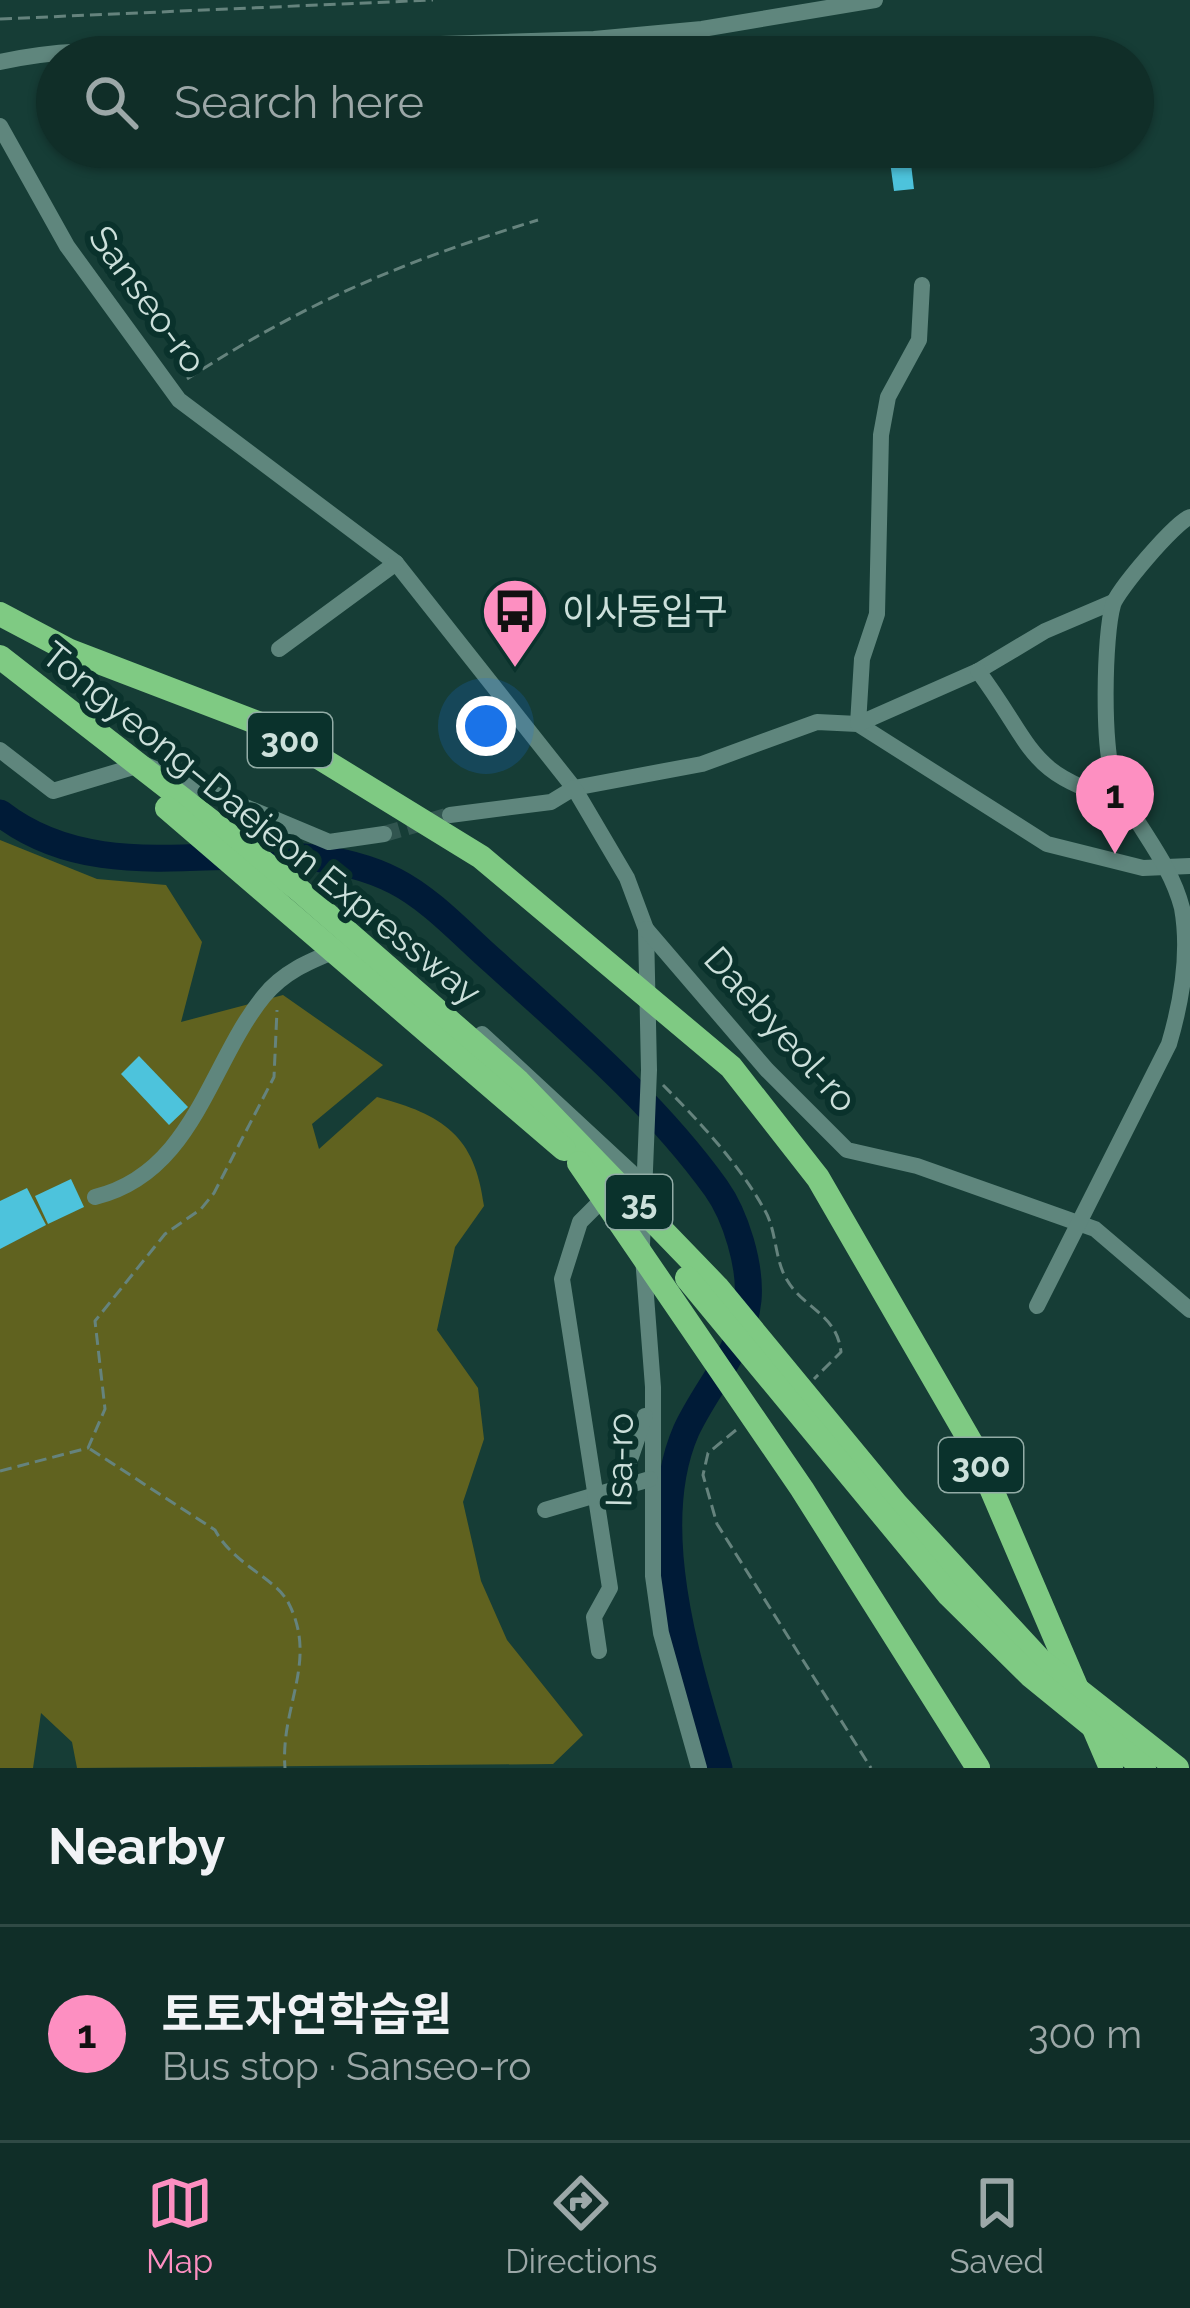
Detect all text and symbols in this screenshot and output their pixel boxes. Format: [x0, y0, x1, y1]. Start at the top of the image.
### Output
search box [36, 36, 1154, 168]
icon: search [78, 69, 144, 135]
text: Search here [174, 76, 424, 129]
street label: Sanseo-ro [81, 217, 215, 381]
bus stop icon: 이사동입구 [480, 576, 550, 670]
place label: 이사동입구 [562, 590, 728, 632]
street label: Tongyeong–Daejeon Expressway [34, 633, 490, 1013]
your location [456, 696, 516, 756]
road number: 300 [248, 713, 332, 767]
pin: 1 [1076, 755, 1154, 854]
street label: Daebyeol-ro [696, 938, 866, 1120]
road number: 35 [606, 1175, 672, 1229]
street label: Isa-ro [597, 1412, 641, 1508]
road number: 300 [939, 1438, 1023, 1492]
text: Nearby [48, 1816, 225, 1876]
text: 토토자연학습원 [162, 1988, 452, 2041]
text: 1 [77, 2011, 97, 2057]
text: 300 m [1028, 2011, 1142, 2057]
text: Bus stop · Sanseo-ro [162, 2043, 531, 2089]
tab: Map [146, 2170, 213, 2281]
tab: Directions [505, 2170, 658, 2281]
tab: Saved [950, 2170, 1044, 2281]

